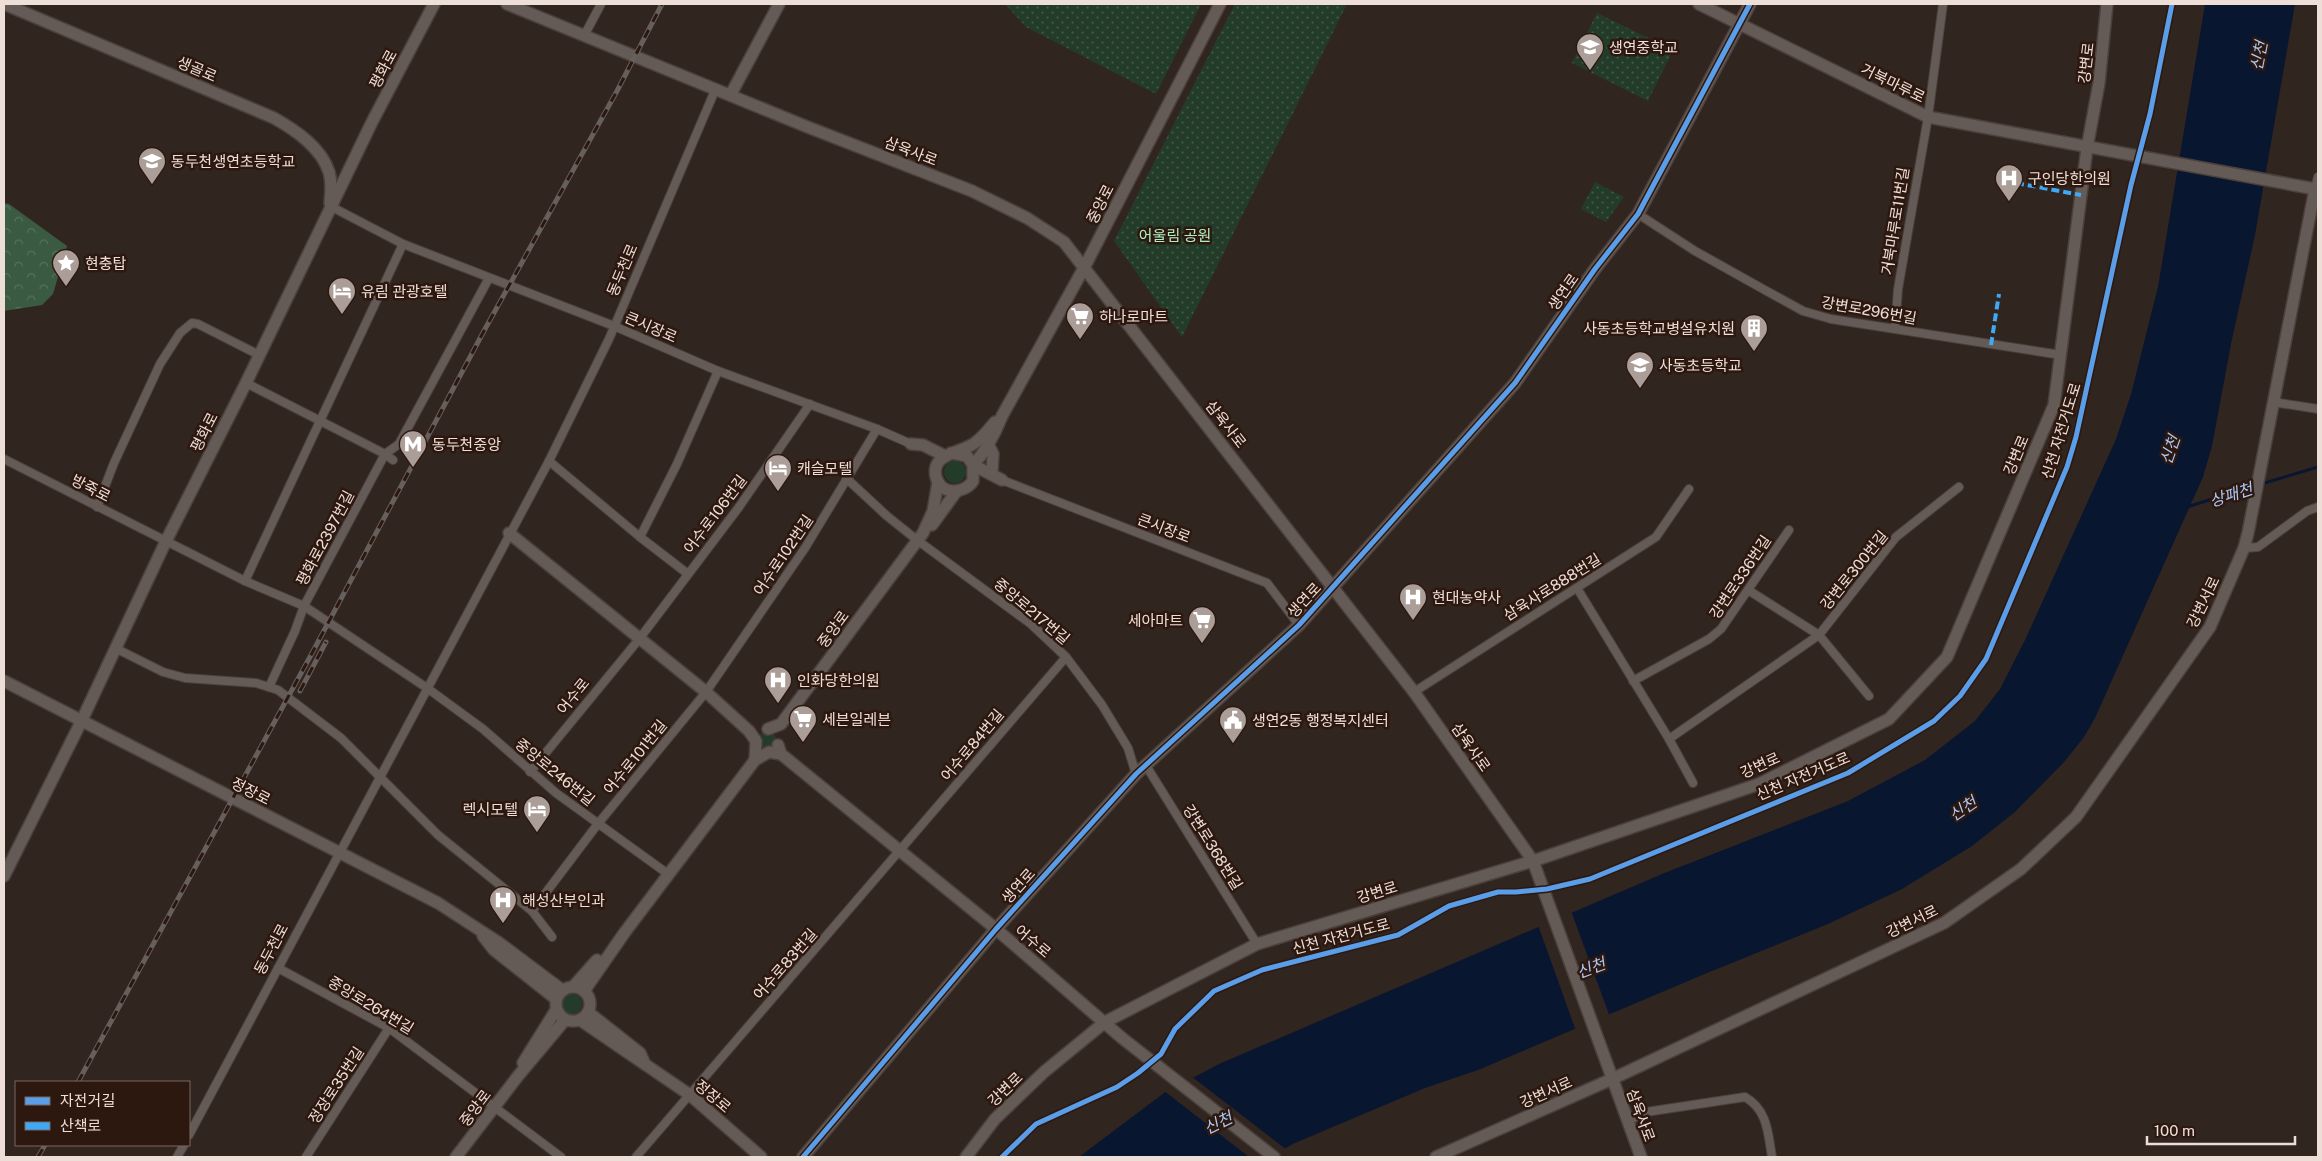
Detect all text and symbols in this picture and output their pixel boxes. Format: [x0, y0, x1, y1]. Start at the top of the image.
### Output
school or university icon: 생연중학교 [1575, 32, 1605, 71]
water label: 신천 [2247, 38, 2272, 72]
place label: 생연중학교 [1609, 39, 1678, 56]
street label: 강변로 [2075, 41, 2097, 85]
street label: 평화로 [366, 47, 400, 91]
street label: 생골로 [175, 53, 219, 85]
street label: 거북마루로 [1858, 60, 1928, 106]
street label: 삼육사로 [882, 133, 940, 169]
school or university icon: 동두천생연초등학교 [137, 146, 167, 185]
place label: 동두천생연초등학교 [171, 153, 295, 170]
hospital icon: 구인당한의원 [1994, 163, 2024, 202]
street label: 거북마루로11번길 [1878, 166, 1912, 276]
place label: 구인당한의원 [2028, 170, 2111, 187]
street label: 중앙로 [1083, 182, 1117, 226]
park label: 어울림 공원 [1139, 227, 1211, 244]
street label: 동두천로 [603, 241, 641, 299]
place icon: 현충탑 [51, 248, 81, 287]
place label: 현충탑 [85, 255, 127, 272]
street label: 생연로 [1544, 270, 1582, 314]
hotel icon: 유림 관광호텔 [327, 276, 357, 315]
place label: 유림 관광호텔 [361, 283, 447, 300]
street label: 강변로296번길 [1820, 293, 1918, 327]
supermarket icon: 하나로마트 [1065, 301, 1095, 340]
street label: 큰시장로 [622, 308, 680, 346]
place label: 하나로마트 [1099, 308, 1168, 325]
building icon: 사동초등학교병설유치원 [1739, 313, 1769, 352]
place label: 사동초등학교병설유치원 [1583, 320, 1735, 337]
school or university icon: 사동초등학교 [1625, 350, 1655, 389]
place label: 사동초등학교 [1659, 357, 1742, 374]
street label: 신천 자전거도로 [2038, 381, 2084, 481]
street label: 삼육사로 [1202, 397, 1250, 451]
street label: 평화로 [187, 410, 221, 454]
metro station icon: 동두천중앙 [398, 429, 428, 468]
water label: 신천 [2156, 431, 2185, 467]
street label: 강변로 [2000, 433, 2032, 477]
place label: 동두천중앙 [432, 436, 501, 453]
hotel icon: 캐슬모텔 [763, 453, 793, 492]
place label: 캐슬모텔 [797, 460, 852, 477]
street label: 방죽로 [69, 471, 113, 505]
street label: 어수로106번길 [680, 472, 750, 556]
water label: 상패천 [2207, 478, 2257, 511]
street label: 평화로2397번길 [293, 487, 357, 589]
street label: 큰시장로 [1135, 510, 1193, 546]
street label: 어수로102번길 [750, 512, 816, 598]
street label: 강변로300번길 [1817, 527, 1891, 613]
street label: 강변로336번길 [1706, 532, 1774, 622]
street label: 삼육사로888번길 [1500, 550, 1604, 624]
street label: 강변서로 [2183, 573, 2223, 631]
street label: 중앙로217번길 [991, 575, 1073, 647]
street label: 생연로 [1284, 579, 1324, 621]
hospital icon: 현대농약사 [1398, 582, 1428, 621]
place label: 현대농약사 [1432, 589, 1501, 606]
supermarket icon: 세아마트 [1187, 605, 1217, 644]
street label: 중앙로 [814, 607, 852, 651]
place label: 세아마트 [1128, 612, 1183, 629]
hospital icon: 인화당한의원 [763, 665, 793, 704]
place label: 인화당한의원 [797, 672, 880, 689]
street label: 어수로 [553, 675, 593, 717]
supermarket icon: 세븐일레븐 [788, 704, 818, 743]
public building icon: 생연2동 행정복지센터 [1218, 705, 1248, 744]
street label: 어수로84번길 [937, 706, 1007, 784]
place label: 세븐일레븐 [822, 711, 891, 728]
place label: 생연2동 행정복지센터 [1252, 712, 1389, 729]
street label: 어수로101번길 [600, 717, 670, 797]
street label: 삼육사로 [1448, 720, 1494, 774]
street label: 중앙로246번길 [512, 735, 598, 809]
street label: 강변로 [1738, 749, 1782, 781]
street label: 신천 자전거도로 [1754, 749, 1852, 803]
street label: 정장로 [229, 774, 273, 808]
water label: 신천 [1945, 792, 1982, 825]
hotel icon: 렉시모텔 [522, 794, 552, 833]
place label: 렉시모텔 [463, 801, 518, 818]
street label: 강변로368번길 [1180, 801, 1246, 893]
street label: 생연로 [998, 865, 1038, 907]
street label: 강변로 [1355, 878, 1399, 906]
hospital icon: 해성산부인과 [488, 885, 518, 924]
place label: 해성산부인과 [522, 892, 605, 909]
street label: 강변서로 [1883, 901, 1941, 941]
street label: 신천 자전거도로 [1290, 915, 1392, 957]
street label: 동두천로 [251, 921, 291, 977]
street label: 어수로 [1012, 921, 1054, 961]
street label: 어수로83번길 [750, 925, 820, 1003]
water label: 신천 [1574, 953, 1610, 982]
street label: 중앙로264번길 [325, 973, 417, 1037]
street label: 정장로35번길 [305, 1043, 367, 1127]
street label: 강변로 [984, 1069, 1026, 1109]
street label: 강변서로 [1517, 1073, 1575, 1111]
street label: 정장로 [692, 1076, 734, 1116]
legend [15, 1081, 190, 1146]
street label: 중앙로 [456, 1086, 494, 1130]
street label: 삼육사로 [1624, 1086, 1658, 1144]
text: 자전거길 [60, 1092, 115, 1109]
water label: 신천 [1201, 1107, 1237, 1138]
scale bar [2147, 1114, 2294, 1146]
text: 산책로 [60, 1117, 101, 1134]
text: 100 m [2154, 1122, 2195, 1139]

